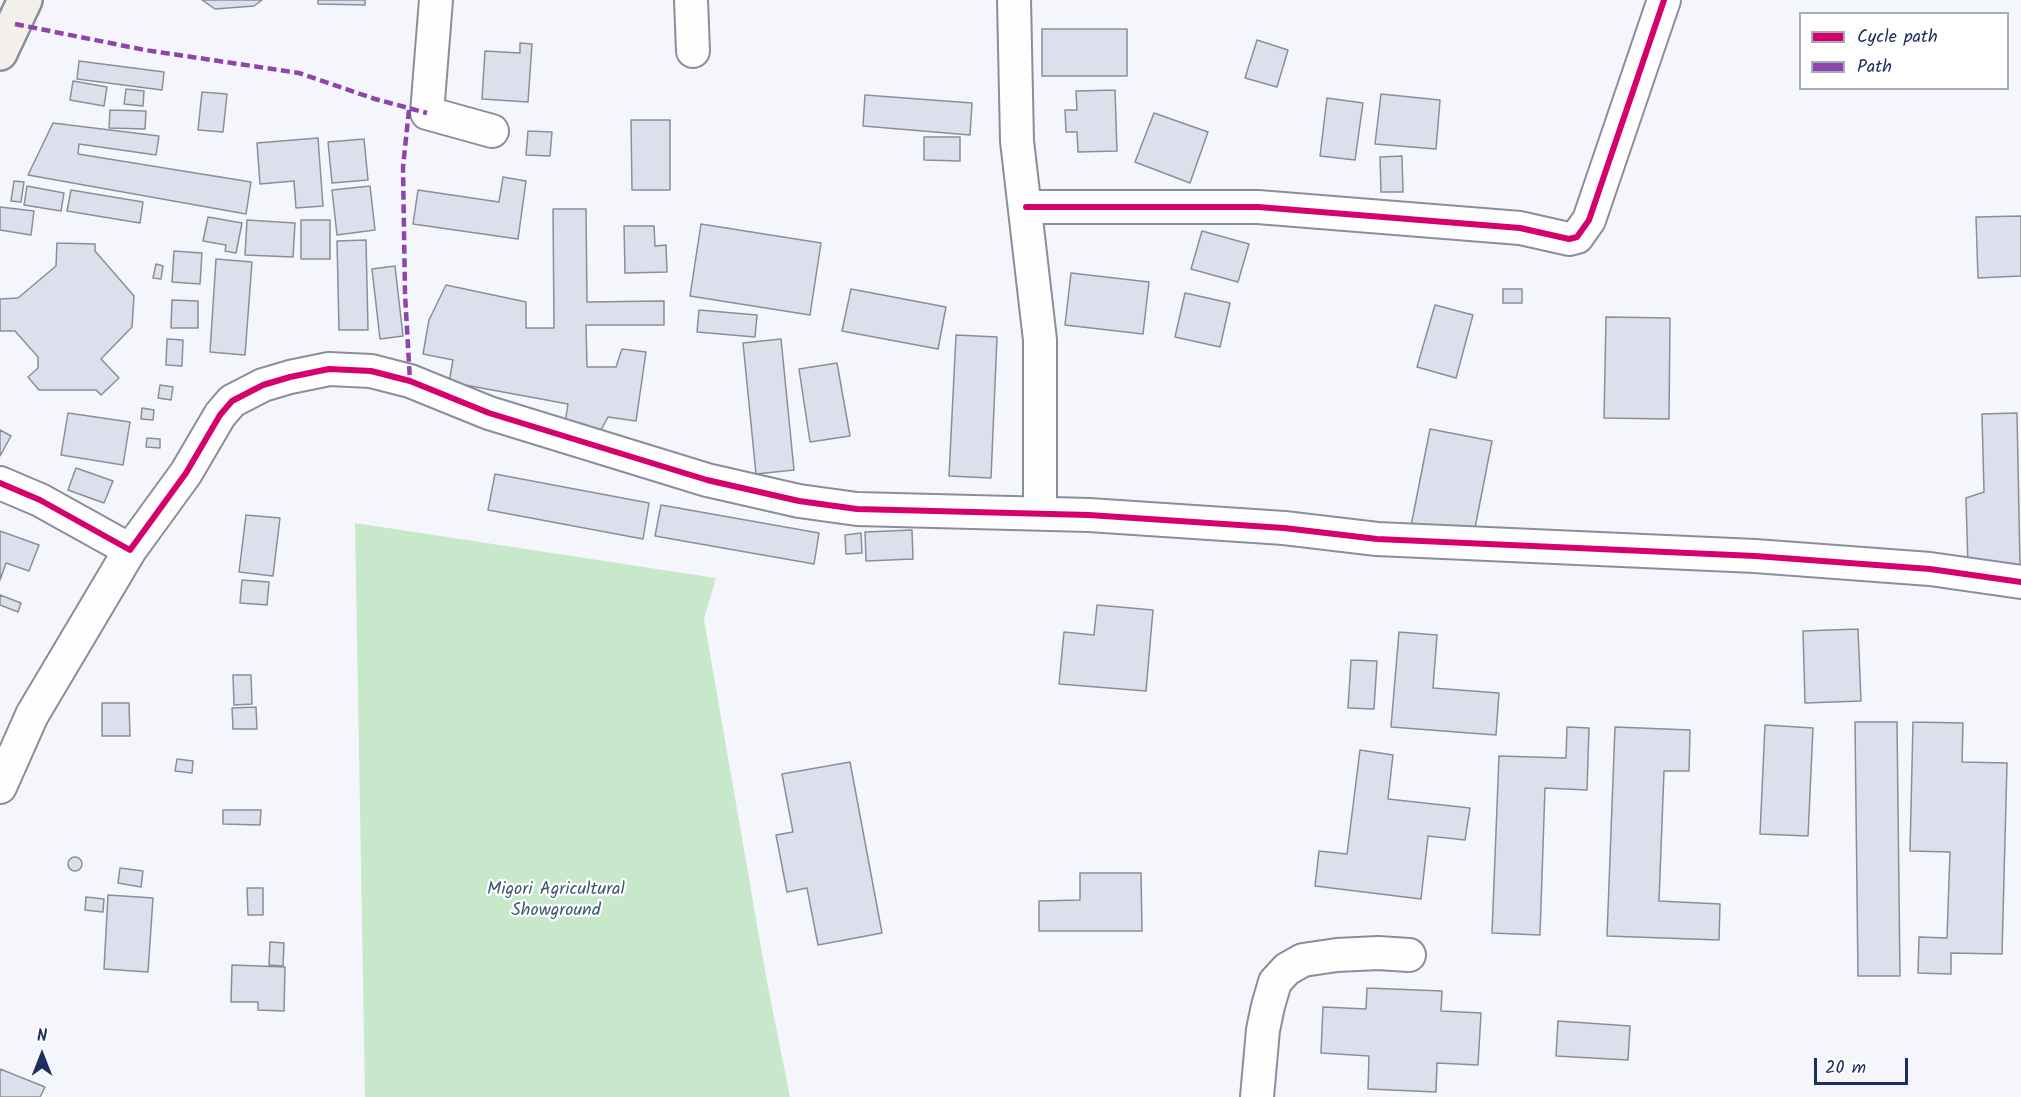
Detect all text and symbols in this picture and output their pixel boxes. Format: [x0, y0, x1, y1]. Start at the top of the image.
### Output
legend [1799, 12, 2009, 90]
text: Cycle path [1857, 23, 1938, 52]
text: Path [1857, 53, 1892, 82]
park label: Migori Agricultural Showground [487, 880, 625, 922]
text: N [37, 1024, 47, 1049]
north arrow [12, 1025, 72, 1085]
scale bar [1817, 1046, 1912, 1084]
text: 20 m [1825, 1054, 1866, 1083]

